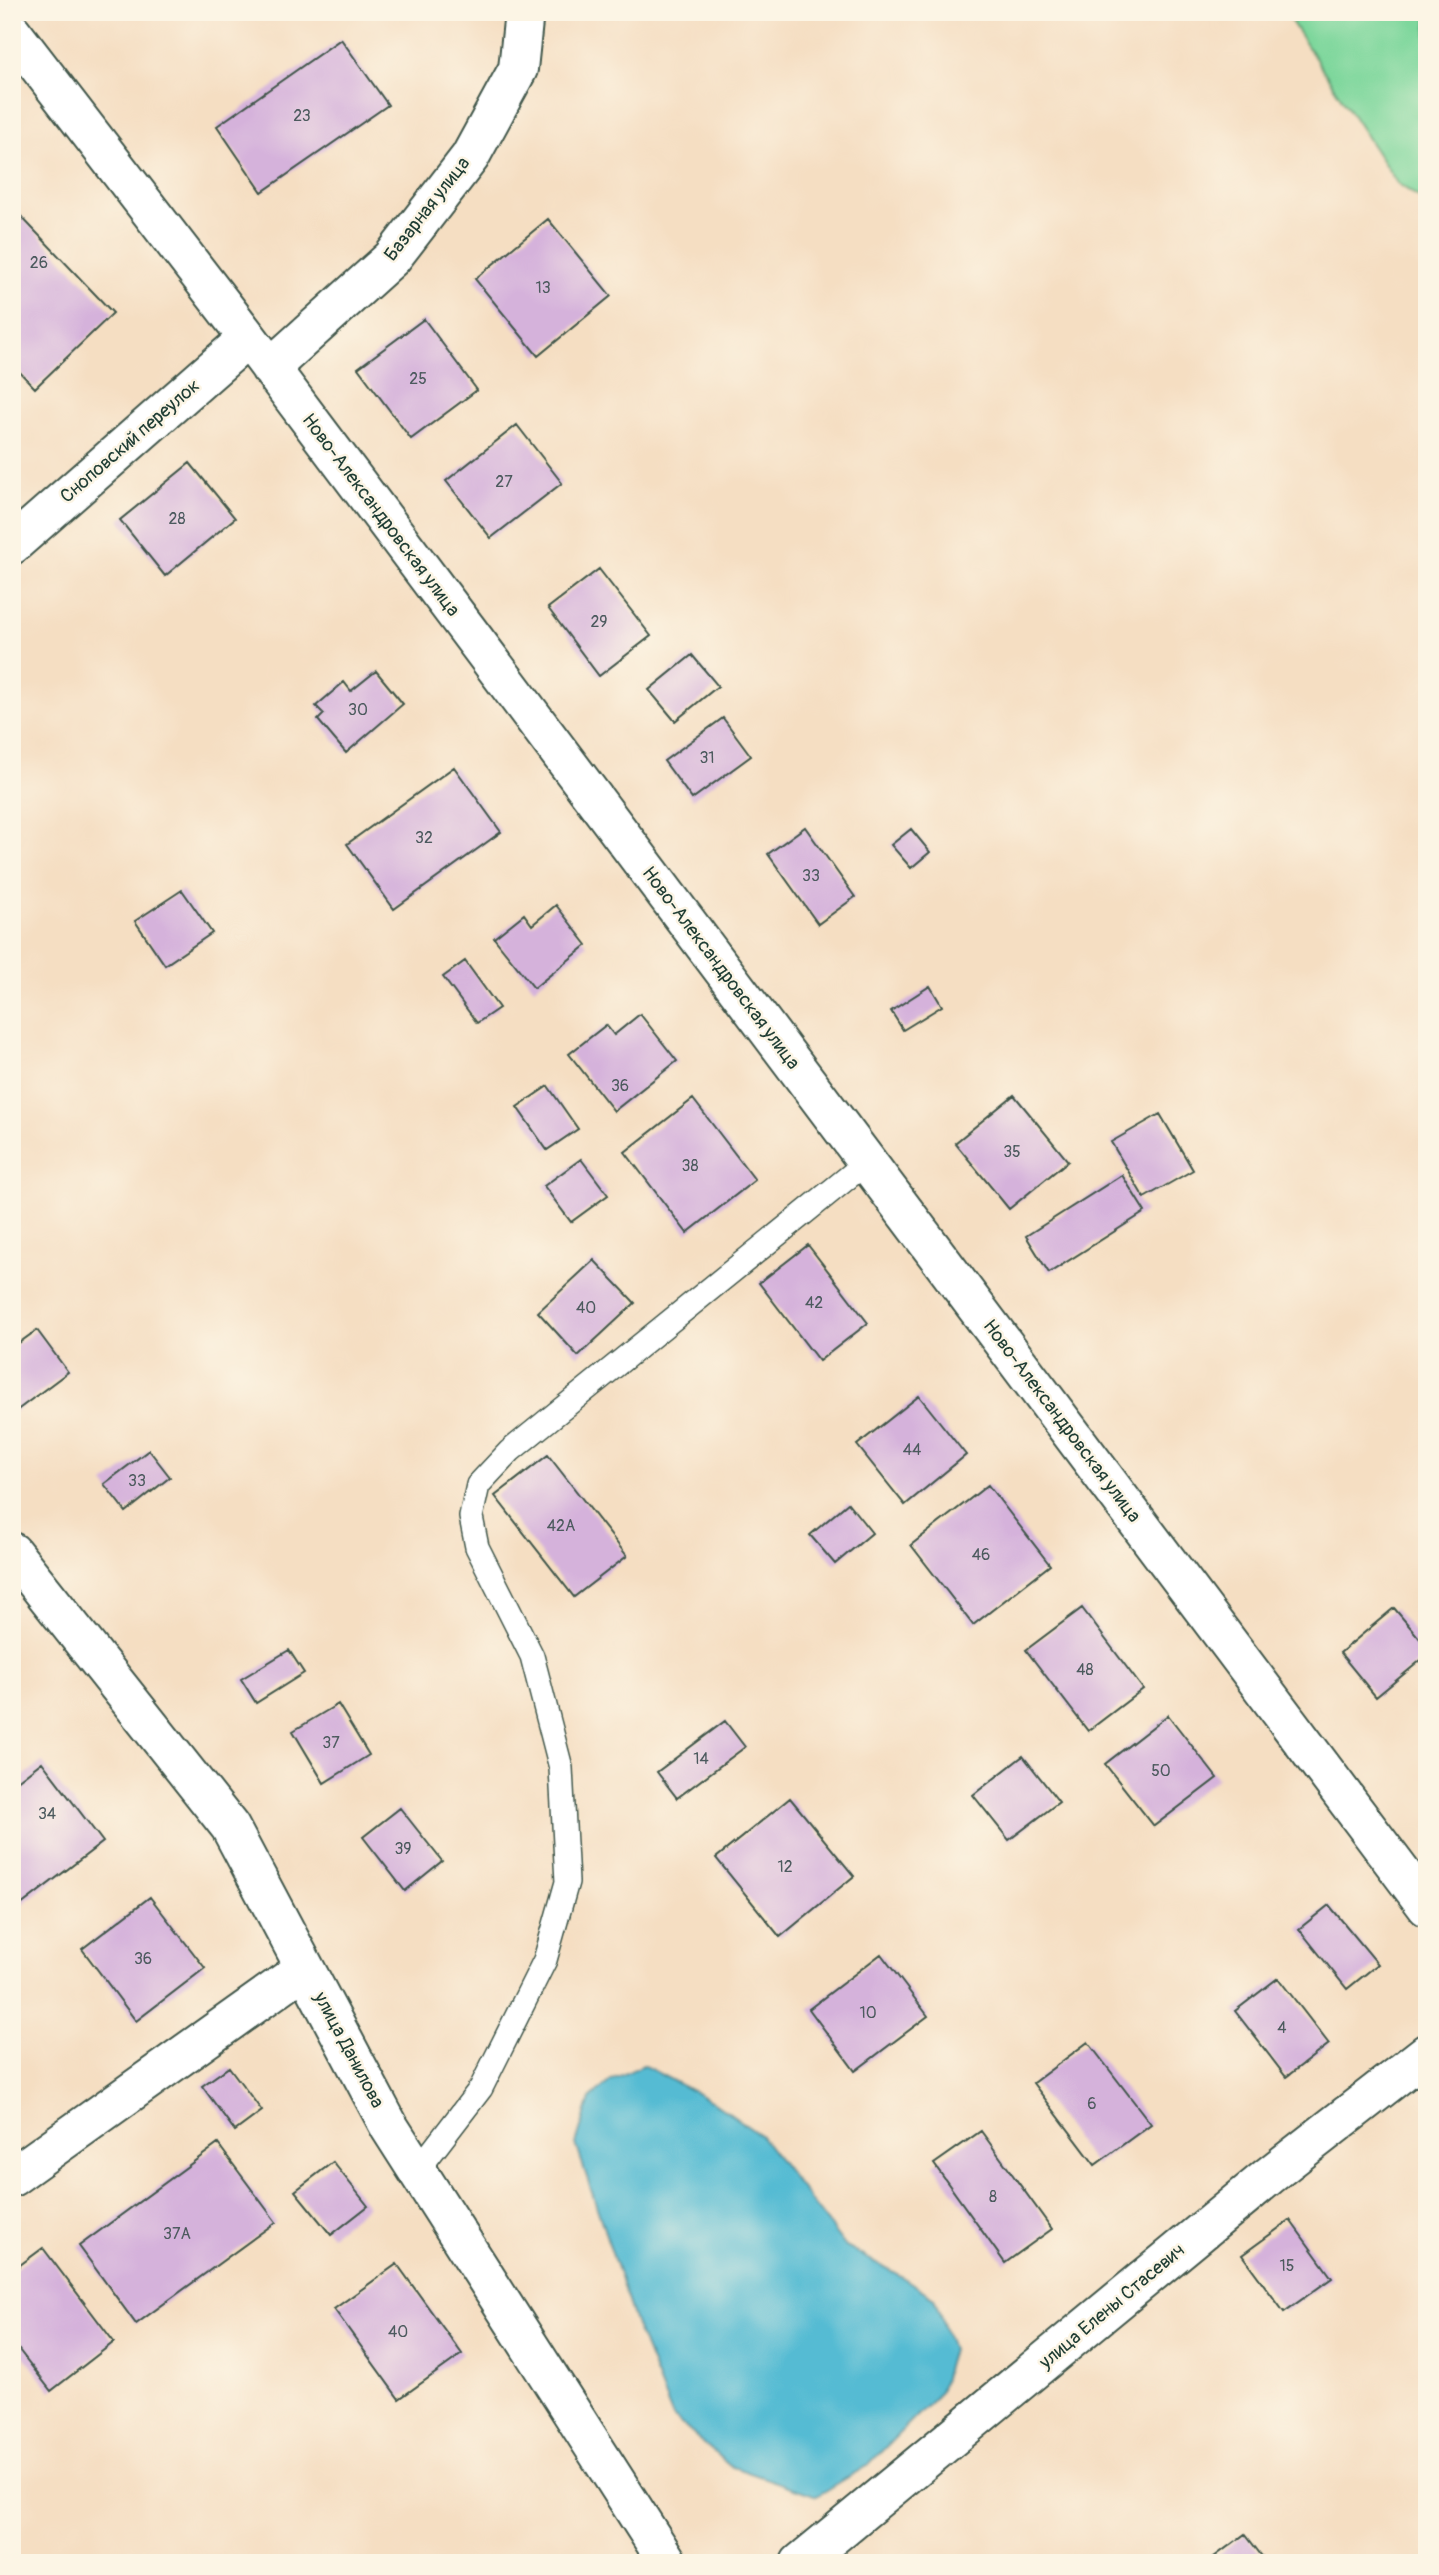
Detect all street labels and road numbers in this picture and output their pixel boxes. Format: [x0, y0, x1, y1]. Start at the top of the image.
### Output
street label: Базарная улица [379, 152, 475, 266]
street label: Сноповский переулок [55, 374, 205, 508]
street label: Ново-Александровская улица [297, 409, 465, 621]
street label: Ново-Александровская улица [637, 862, 805, 1074]
street label: Ново-Александровская улица [978, 1315, 1146, 1527]
street label: улица Данилова [308, 1987, 390, 2112]
street label: улица Елены Стасевич [1033, 2238, 1190, 2375]

